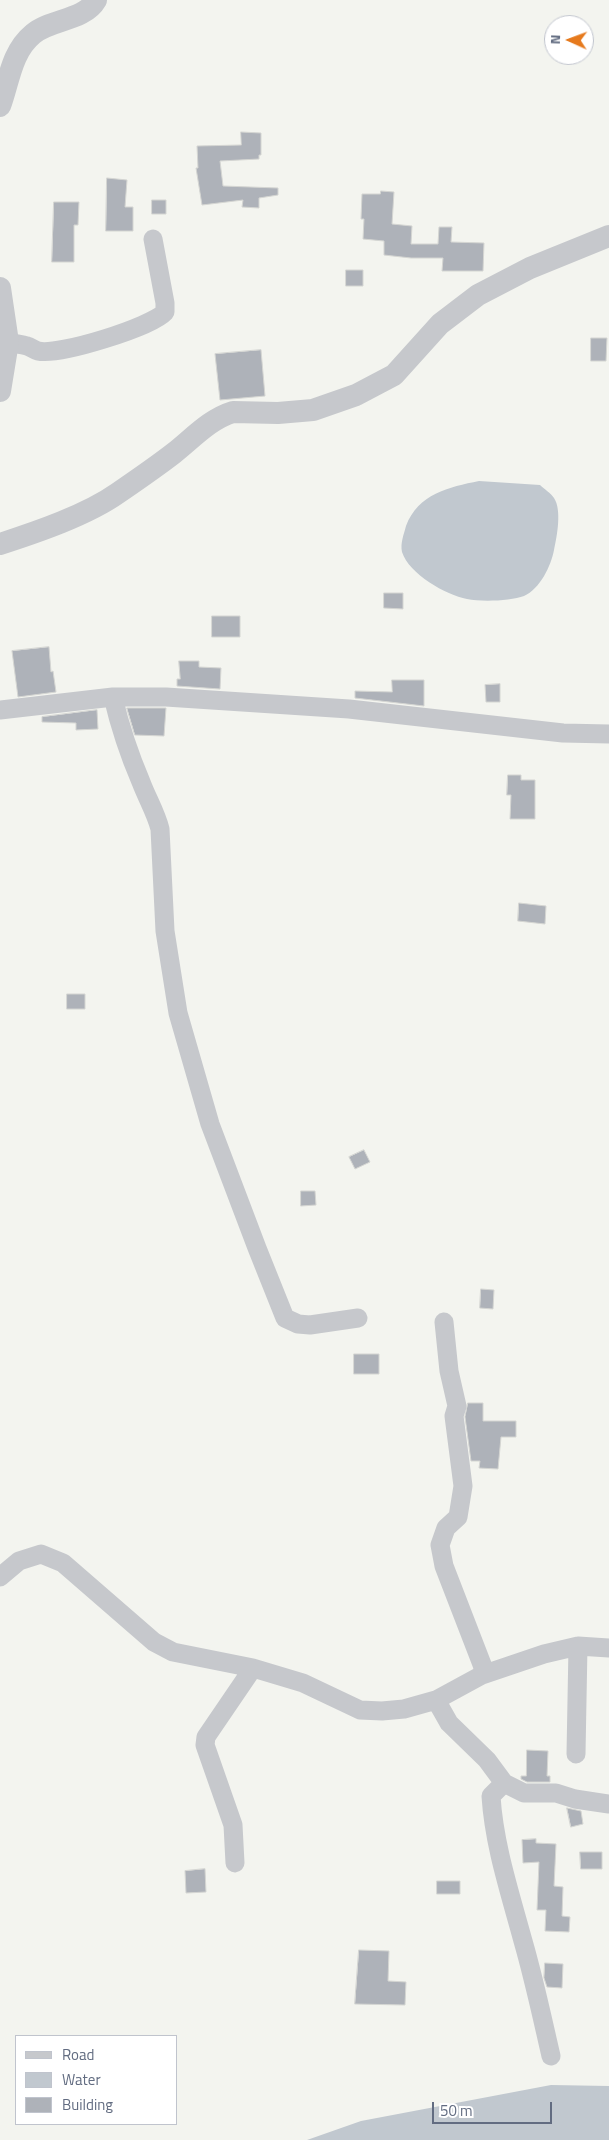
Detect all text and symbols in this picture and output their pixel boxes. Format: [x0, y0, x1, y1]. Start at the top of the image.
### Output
north arrow [544, 15, 594, 65]
text: N [544, 34, 565, 45]
legend [15, 2035, 178, 2125]
text: Road [62, 2043, 94, 2066]
text: Water [62, 2068, 101, 2091]
scale bar [434, 2092, 554, 2124]
text: Building [62, 2093, 113, 2116]
text: 50 m [440, 2099, 473, 2122]

